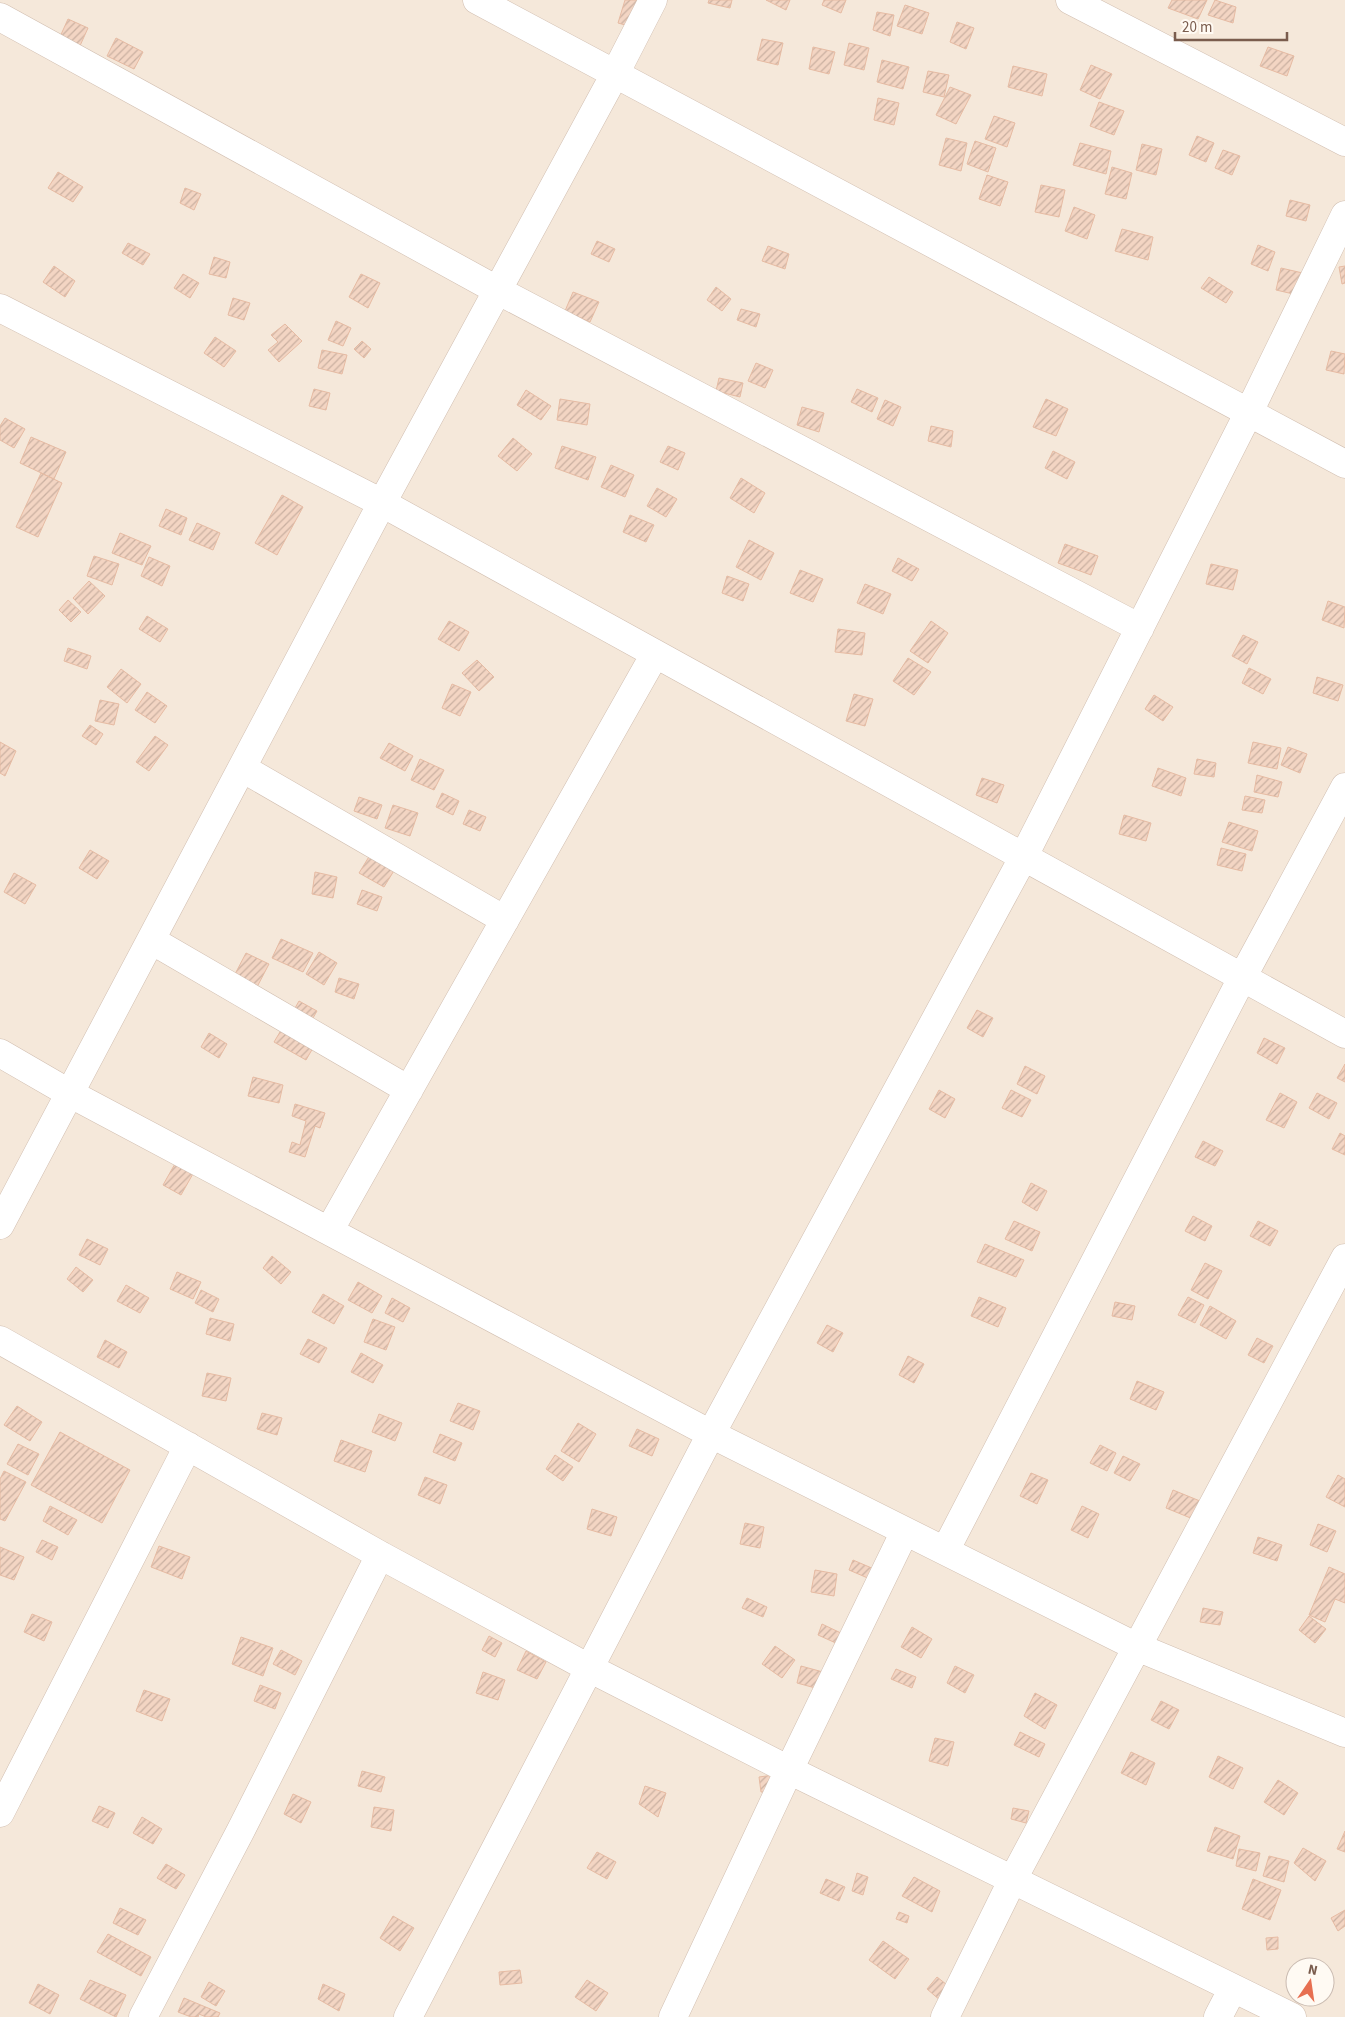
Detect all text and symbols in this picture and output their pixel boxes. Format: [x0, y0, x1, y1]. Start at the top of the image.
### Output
scale bar [1175, 10, 1288, 42]
text: 20 m [1182, 17, 1212, 38]
north arrow [1285, 1957, 1335, 2007]
text: N [1306, 1960, 1319, 1981]

